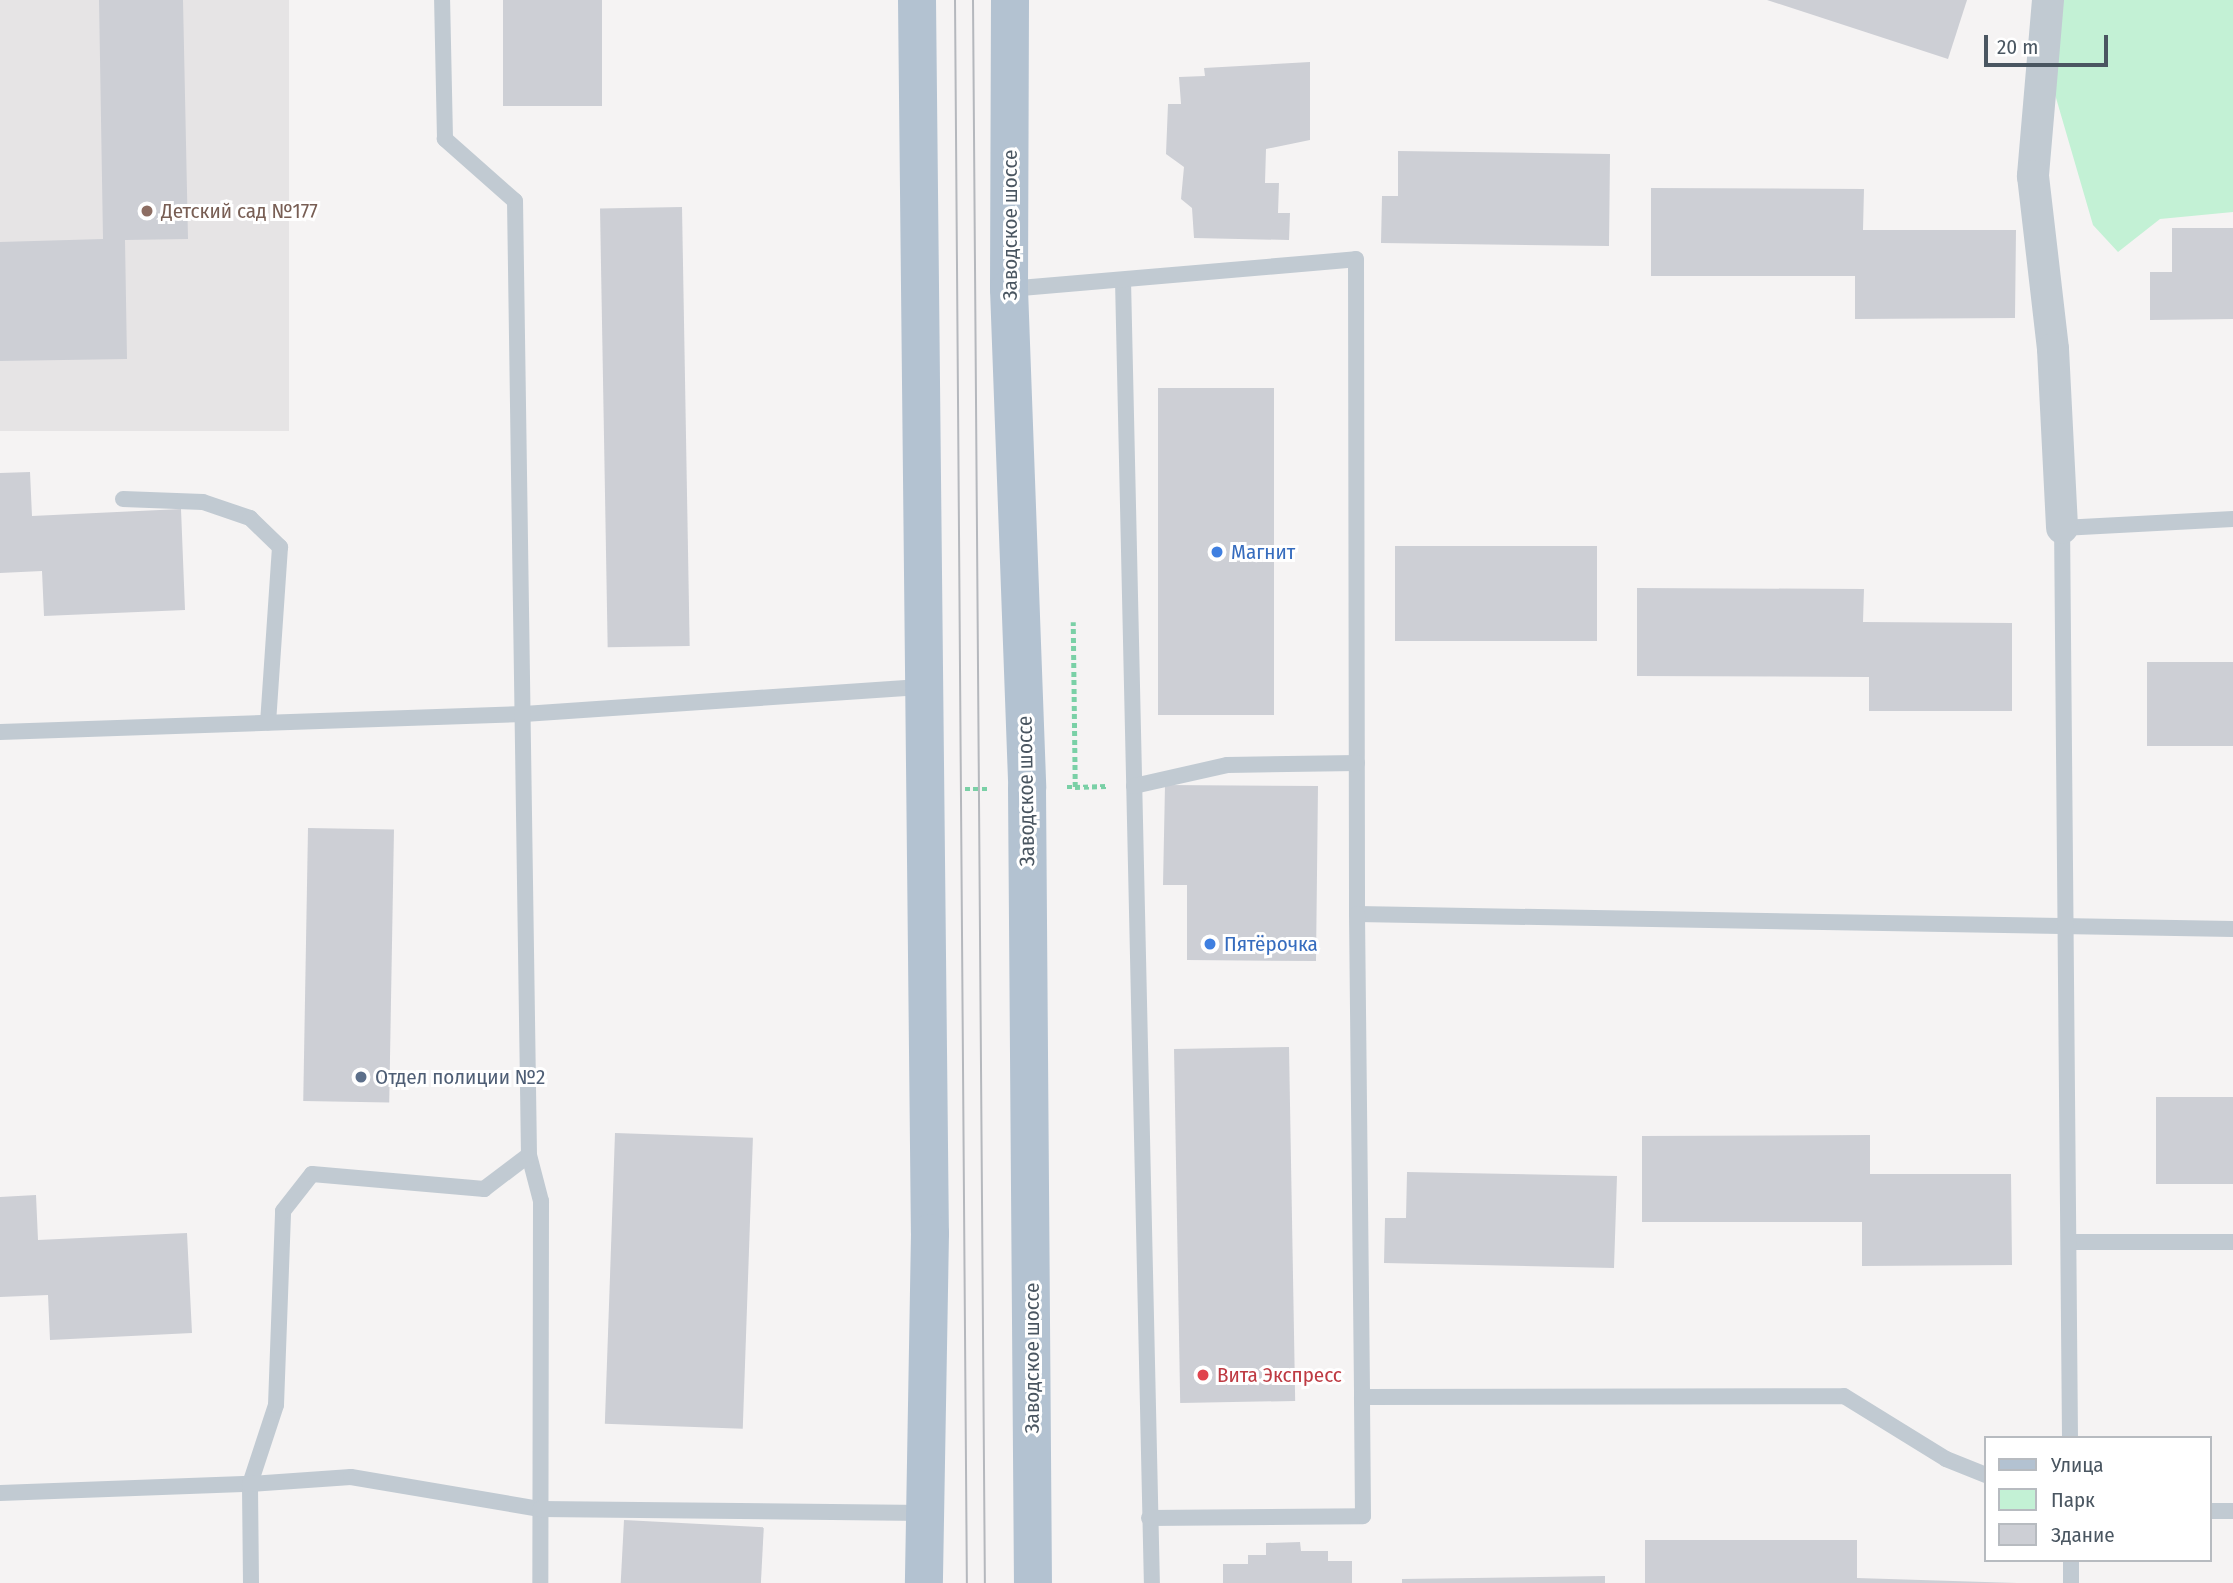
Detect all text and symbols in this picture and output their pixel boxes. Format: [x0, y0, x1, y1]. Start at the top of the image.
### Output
scale bar [1988, 21, 2112, 65]
text: 20 m [1997, 34, 2038, 60]
street label: Заводское шоссе [997, 150, 1023, 300]
place label: Детский сад №177 [161, 198, 318, 224]
marker: Детский сад №177 [139, 203, 155, 219]
place label: Магнит [1231, 539, 1295, 565]
marker: Магнит [1209, 544, 1225, 560]
street label: Заводское шоссе [1012, 715, 1040, 867]
place label: Пятёрочка [1224, 931, 1318, 957]
marker: Пятёрочка [1202, 936, 1218, 952]
place label: Отдел полиции №2 [375, 1064, 545, 1090]
marker: Отдел полиции №2 [353, 1069, 369, 1085]
street label: Заводское шоссе [1019, 1283, 1045, 1433]
place label: Вита Экспресс [1217, 1362, 1342, 1388]
marker: Вита Экспресс [1195, 1367, 1211, 1383]
legend [1984, 1436, 2212, 1562]
text: Улица [2051, 1452, 2104, 1478]
text: Парк [2051, 1487, 2095, 1513]
text: Здание [2051, 1522, 2115, 1548]

